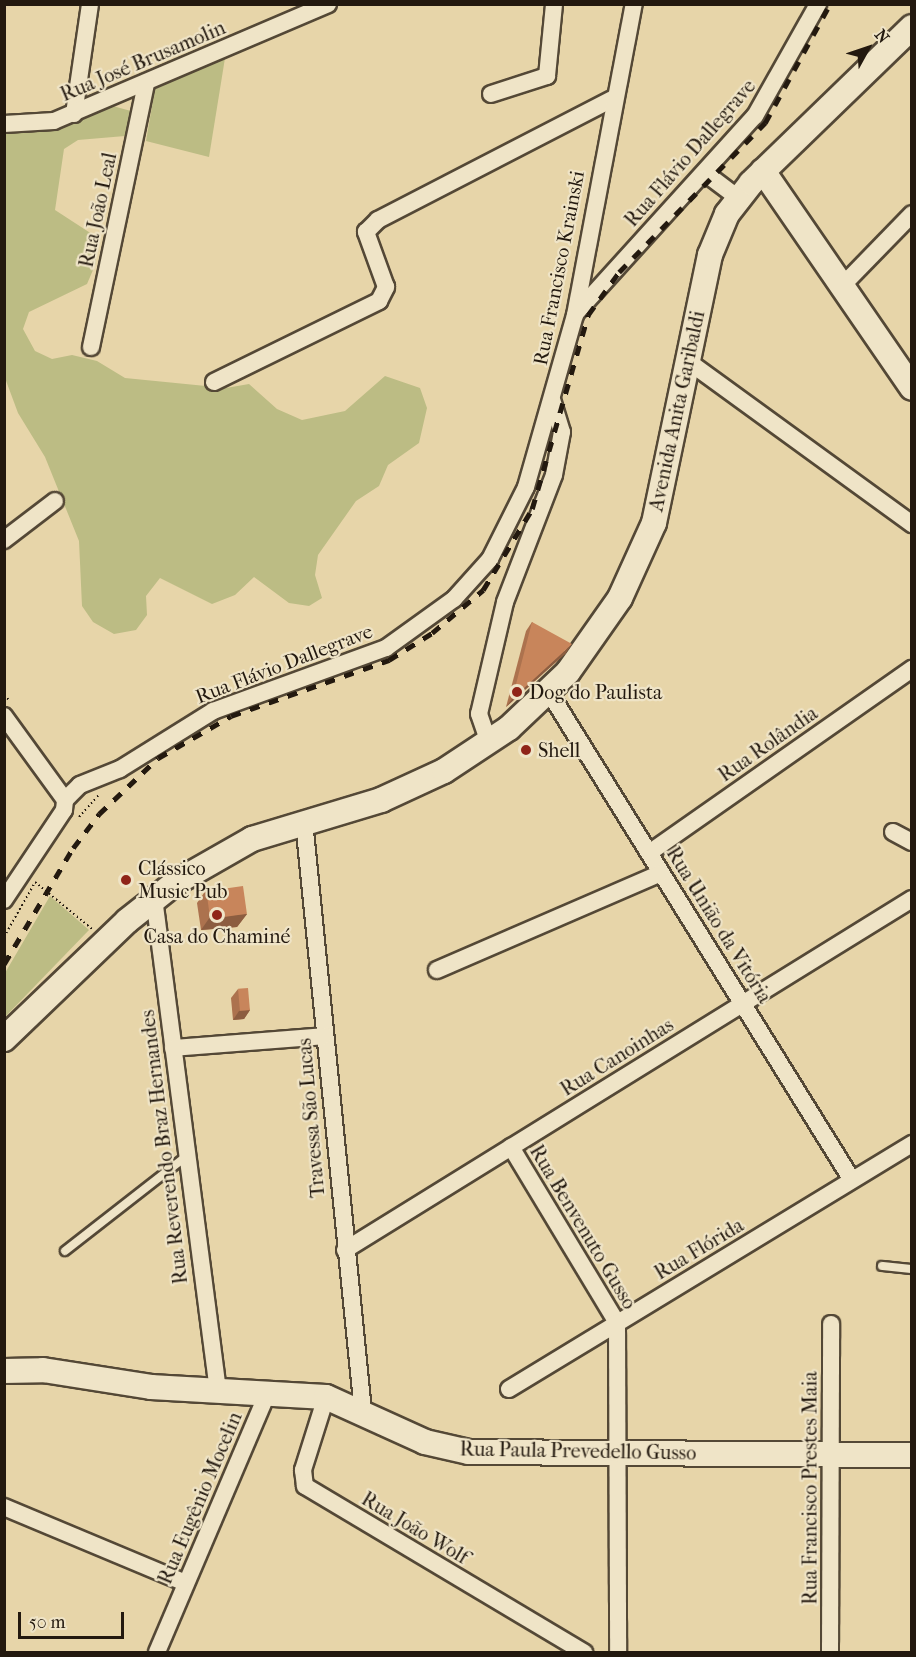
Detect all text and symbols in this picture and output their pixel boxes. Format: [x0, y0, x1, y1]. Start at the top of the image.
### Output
street label: Rua José Brusamolin [57, 15, 229, 107]
north arrow [838, 18, 898, 78]
text: N [871, 25, 893, 47]
street label: Rua Flávio Dallegrave [619, 74, 761, 232]
street label: Rua João Leal [74, 150, 122, 270]
street label: Rua Francisco Krainski [528, 169, 590, 367]
street label: Avenida Anita Garibaldi [644, 308, 710, 514]
street label: Rua Flávio Dallegrave [192, 619, 376, 709]
place label: Dog do Paulista [529, 680, 662, 704]
marker: Dog do Paulista [510, 685, 524, 699]
street label: Rua Rolândia [714, 701, 822, 787]
place label: Shell [538, 738, 580, 762]
marker: Shell [519, 743, 533, 757]
street label: Rua União da Vitória [661, 842, 777, 1008]
place label: Clássico Music Pub [138, 856, 227, 903]
marker: Clássico Music Pub [119, 873, 133, 887]
marker: Casa do Chaminé [210, 908, 224, 922]
place label: Casa do Chaminé [144, 924, 290, 948]
street label: Rua Reverendo Braz Hernandes [135, 1009, 193, 1285]
street label: Rua Canoinhas [556, 1013, 678, 1101]
street label: Travessa São Lucas [292, 1037, 330, 1199]
street label: Rua Benvenuto Gusso [524, 1141, 642, 1313]
street label: Rua Flórida [650, 1213, 748, 1285]
street label: Rua Francisco Prestes Maia [798, 1371, 822, 1605]
street label: Rua Eugênio Mocelin [153, 1408, 247, 1588]
street label: Rua Paula Prevedello Gusso [460, 1437, 696, 1465]
street label: Rua João Wolf [357, 1487, 473, 1569]
scale bar [21, 1600, 128, 1638]
text: 50 m [29, 1612, 65, 1633]

